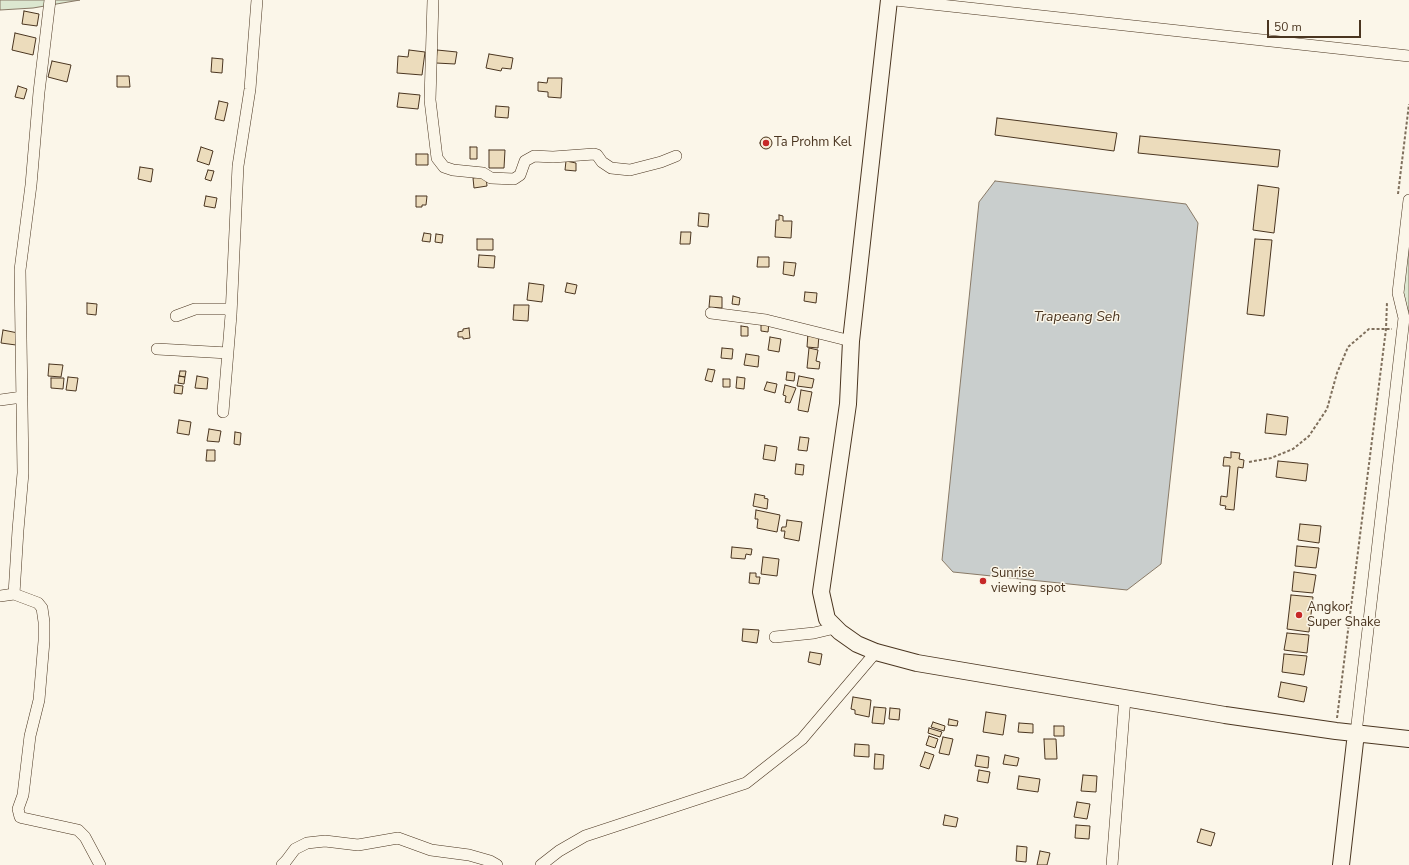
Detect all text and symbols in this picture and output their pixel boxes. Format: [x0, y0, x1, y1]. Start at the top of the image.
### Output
scale bar [1269, 12, 1363, 38]
text: 50 m [1274, 19, 1302, 35]
place label: Ta Prohm Kel [774, 135, 852, 151]
marker: Ta Prohm Kel [761, 138, 771, 148]
water label: Trapeang Seh [1034, 310, 1120, 326]
place label: Sunrise viewing spot [991, 566, 1065, 597]
marker: Sunrise viewing spot [978, 576, 988, 586]
place label: Angkor Super Shake [1307, 600, 1380, 631]
marker: Angkor Super Shake [1294, 610, 1304, 620]

